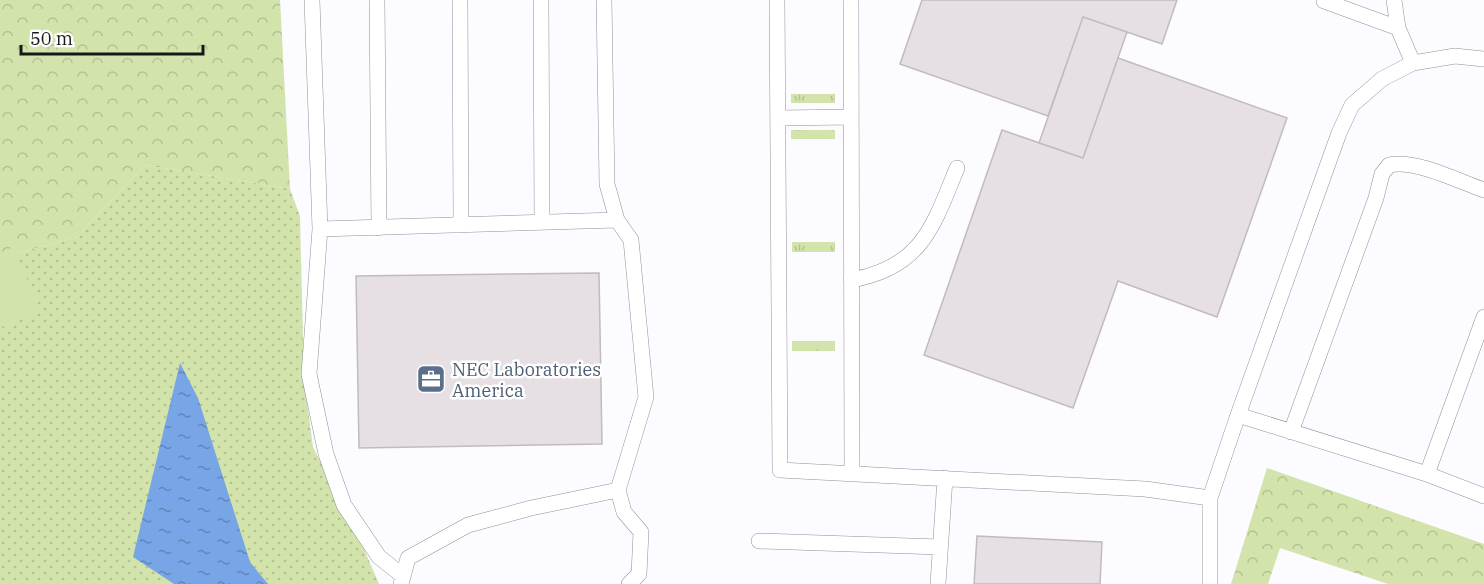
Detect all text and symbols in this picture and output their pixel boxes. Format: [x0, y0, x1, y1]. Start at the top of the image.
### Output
scale bar [21, 18, 202, 56]
text: 50 m [30, 27, 73, 50]
place label: NEC Laboratories America [452, 358, 601, 402]
office icon: NEC Laboratories America [415, 363, 447, 395]

